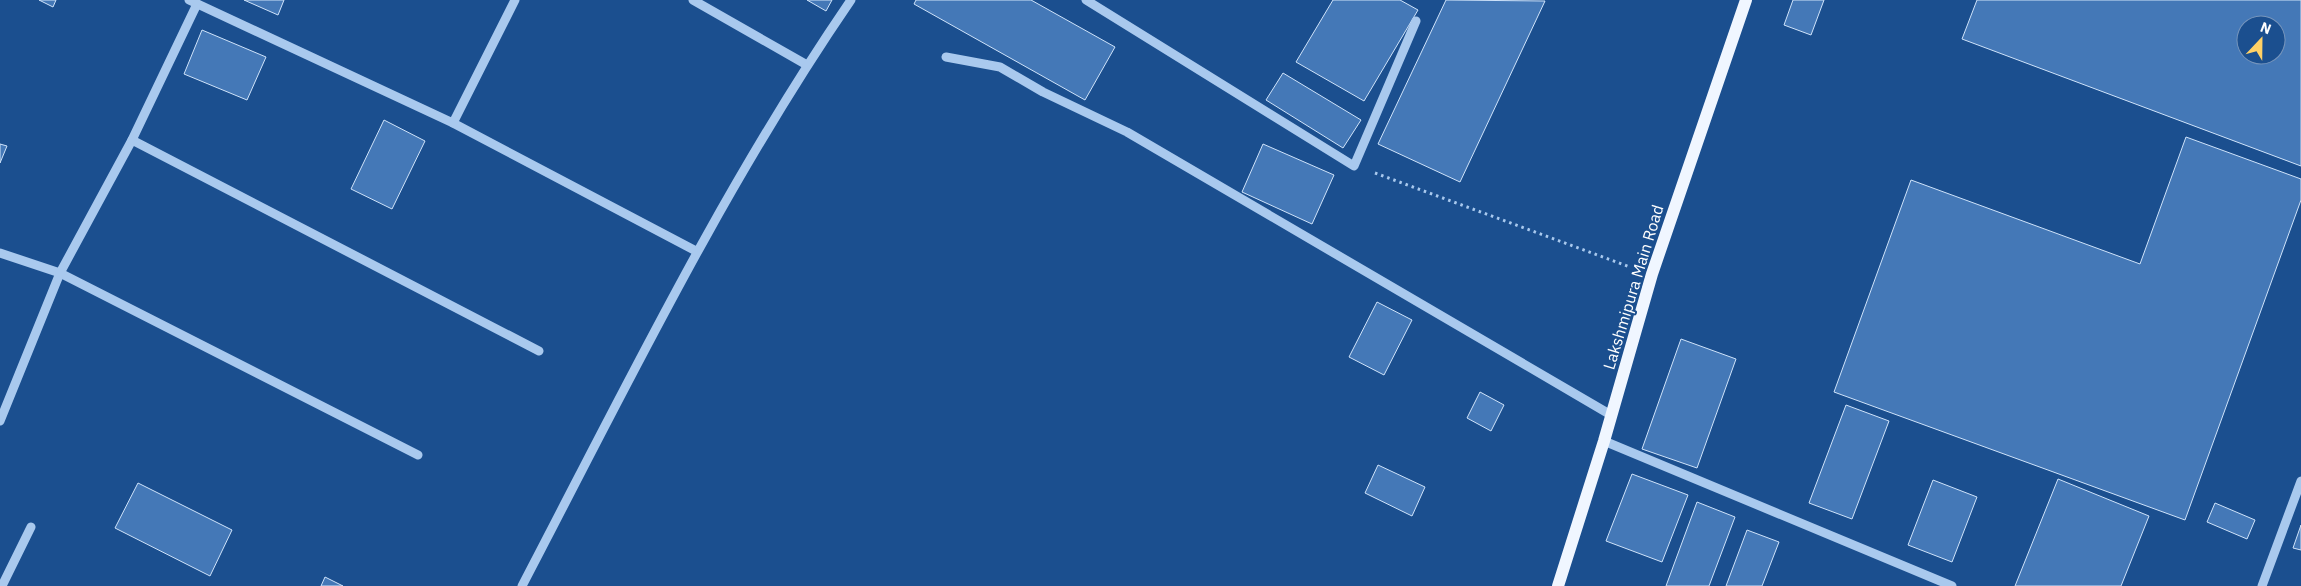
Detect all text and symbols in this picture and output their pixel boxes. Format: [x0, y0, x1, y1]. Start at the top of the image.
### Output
north arrow [2236, 15, 2286, 65]
text: N [2258, 18, 2274, 38]
street label: Lakshmipura Main Road [1598, 202, 1668, 372]

